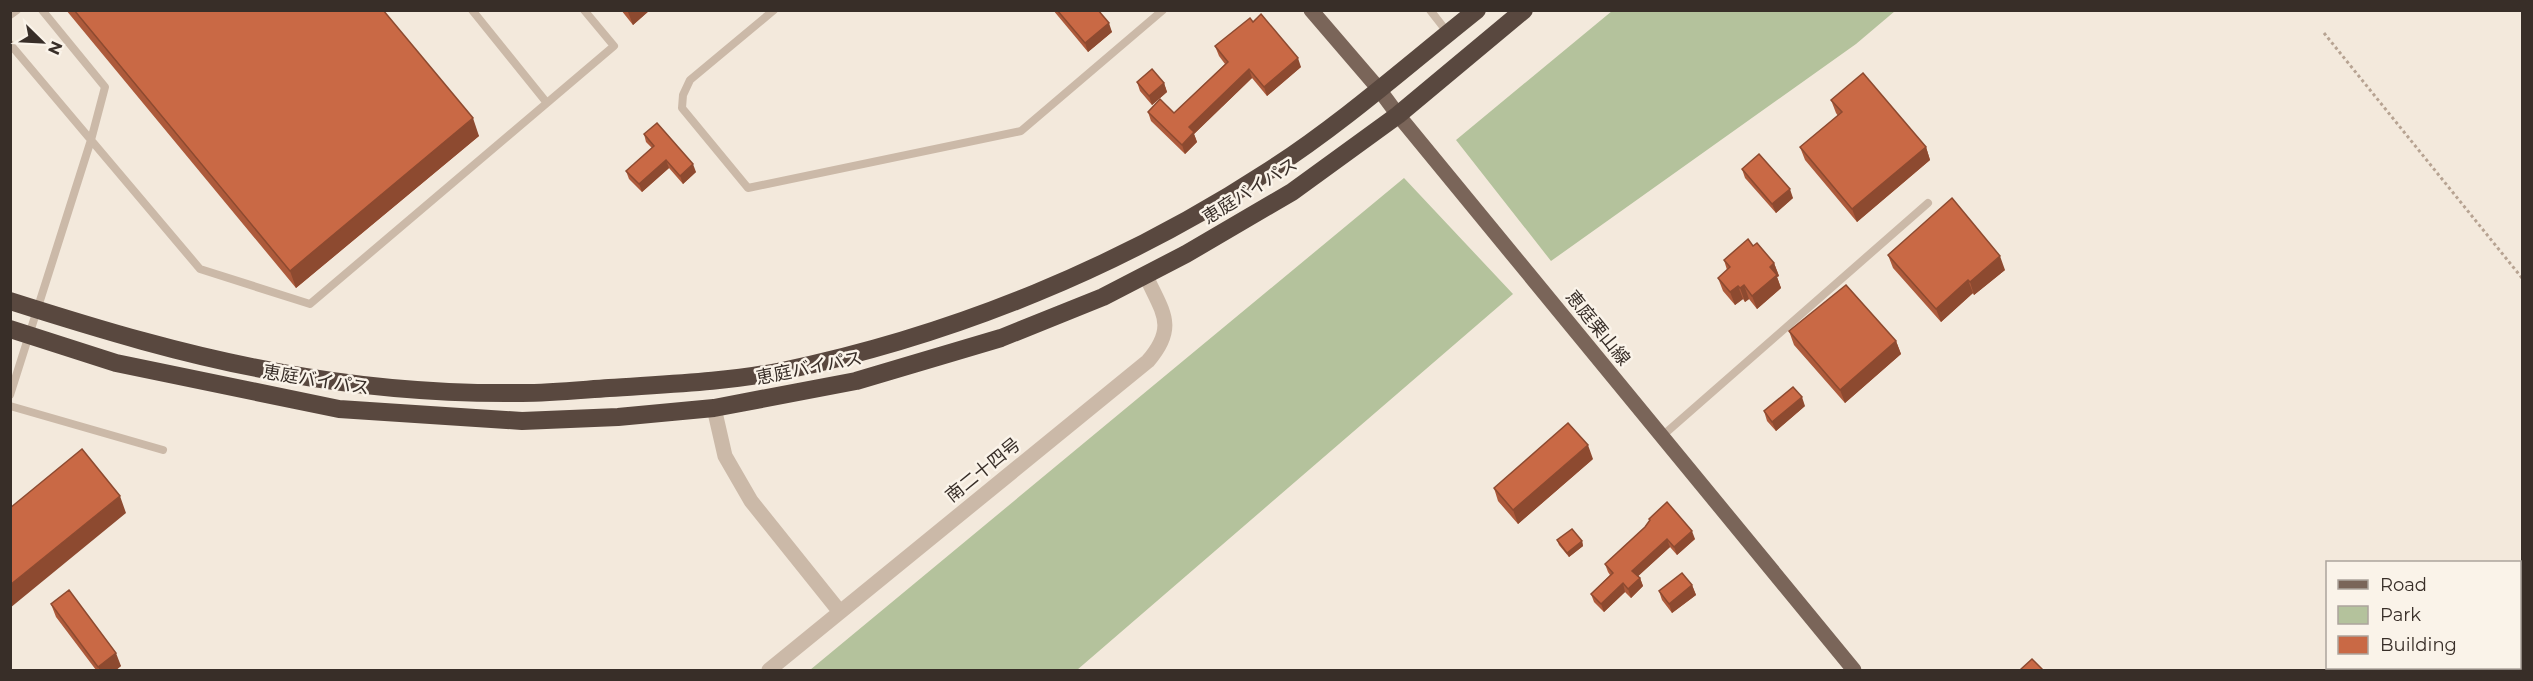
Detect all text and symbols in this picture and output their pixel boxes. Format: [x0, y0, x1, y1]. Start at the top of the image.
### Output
north arrow [12, 12, 72, 72]
text: N [44, 38, 67, 58]
street label: 恵庭バイパス [1199, 153, 1301, 229]
street label: 恵庭栗山線 [1561, 286, 1635, 370]
street label: 恵庭バイパス [754, 347, 864, 389]
street label: 恵庭バイパス [261, 361, 371, 399]
street label: 南二十四号 [941, 433, 1025, 507]
legend [2326, 561, 2521, 669]
text: Road [2380, 574, 2427, 596]
text: Park [2380, 604, 2421, 626]
text: Building [2380, 634, 2457, 656]

